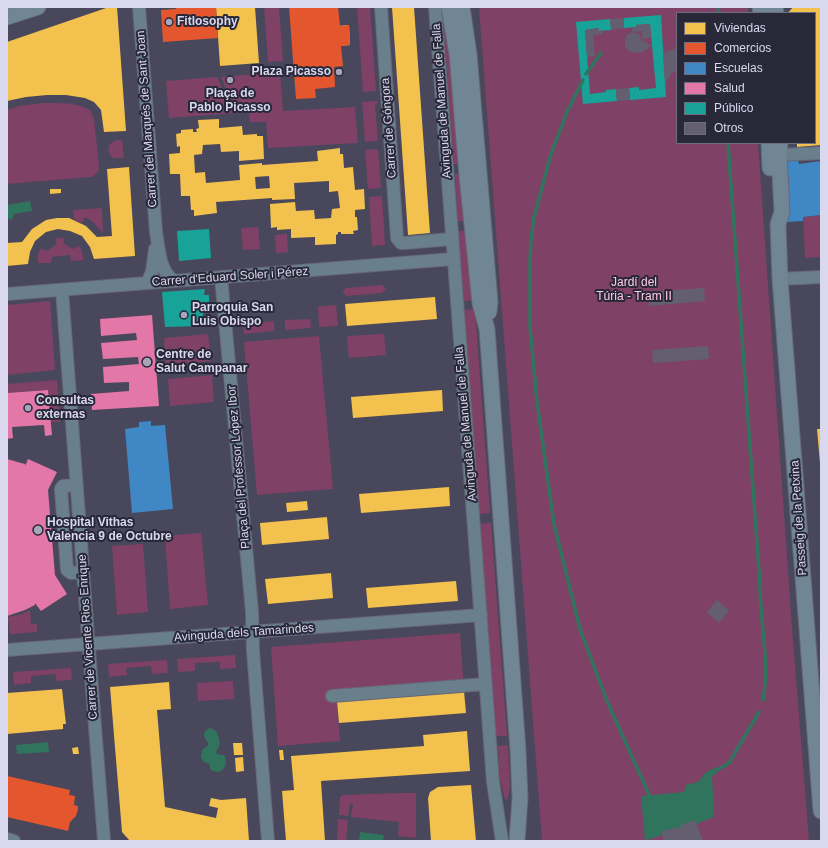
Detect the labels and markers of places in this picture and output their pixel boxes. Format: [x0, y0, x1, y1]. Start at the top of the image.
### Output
place label: Fitlosophy [177, 15, 238, 29]
marker: Fitlosophy [164, 17, 174, 27]
place label: Plaza Picasso [252, 65, 331, 79]
marker: Plaza Picasso [334, 67, 344, 77]
marker: Plaça de Pablo Picasso [225, 75, 235, 85]
place label: Plaça de Pablo Picasso [189, 87, 271, 115]
place label: Parroquia San Luis Obispo [192, 301, 273, 329]
marker: Parroquia San Luis Obispo [179, 310, 189, 320]
place label: Centre de Salut Campanar [156, 348, 247, 376]
marker: Centre de Salut Campanar [141, 356, 153, 368]
place label: Consultas externas [36, 394, 94, 422]
marker: Consultas externas [23, 403, 33, 413]
place label: Hospital Vithas Valencia 9 de Octubre [47, 516, 172, 544]
marker: Hospital Vithas Valencia 9 de Octubre [32, 524, 44, 536]

